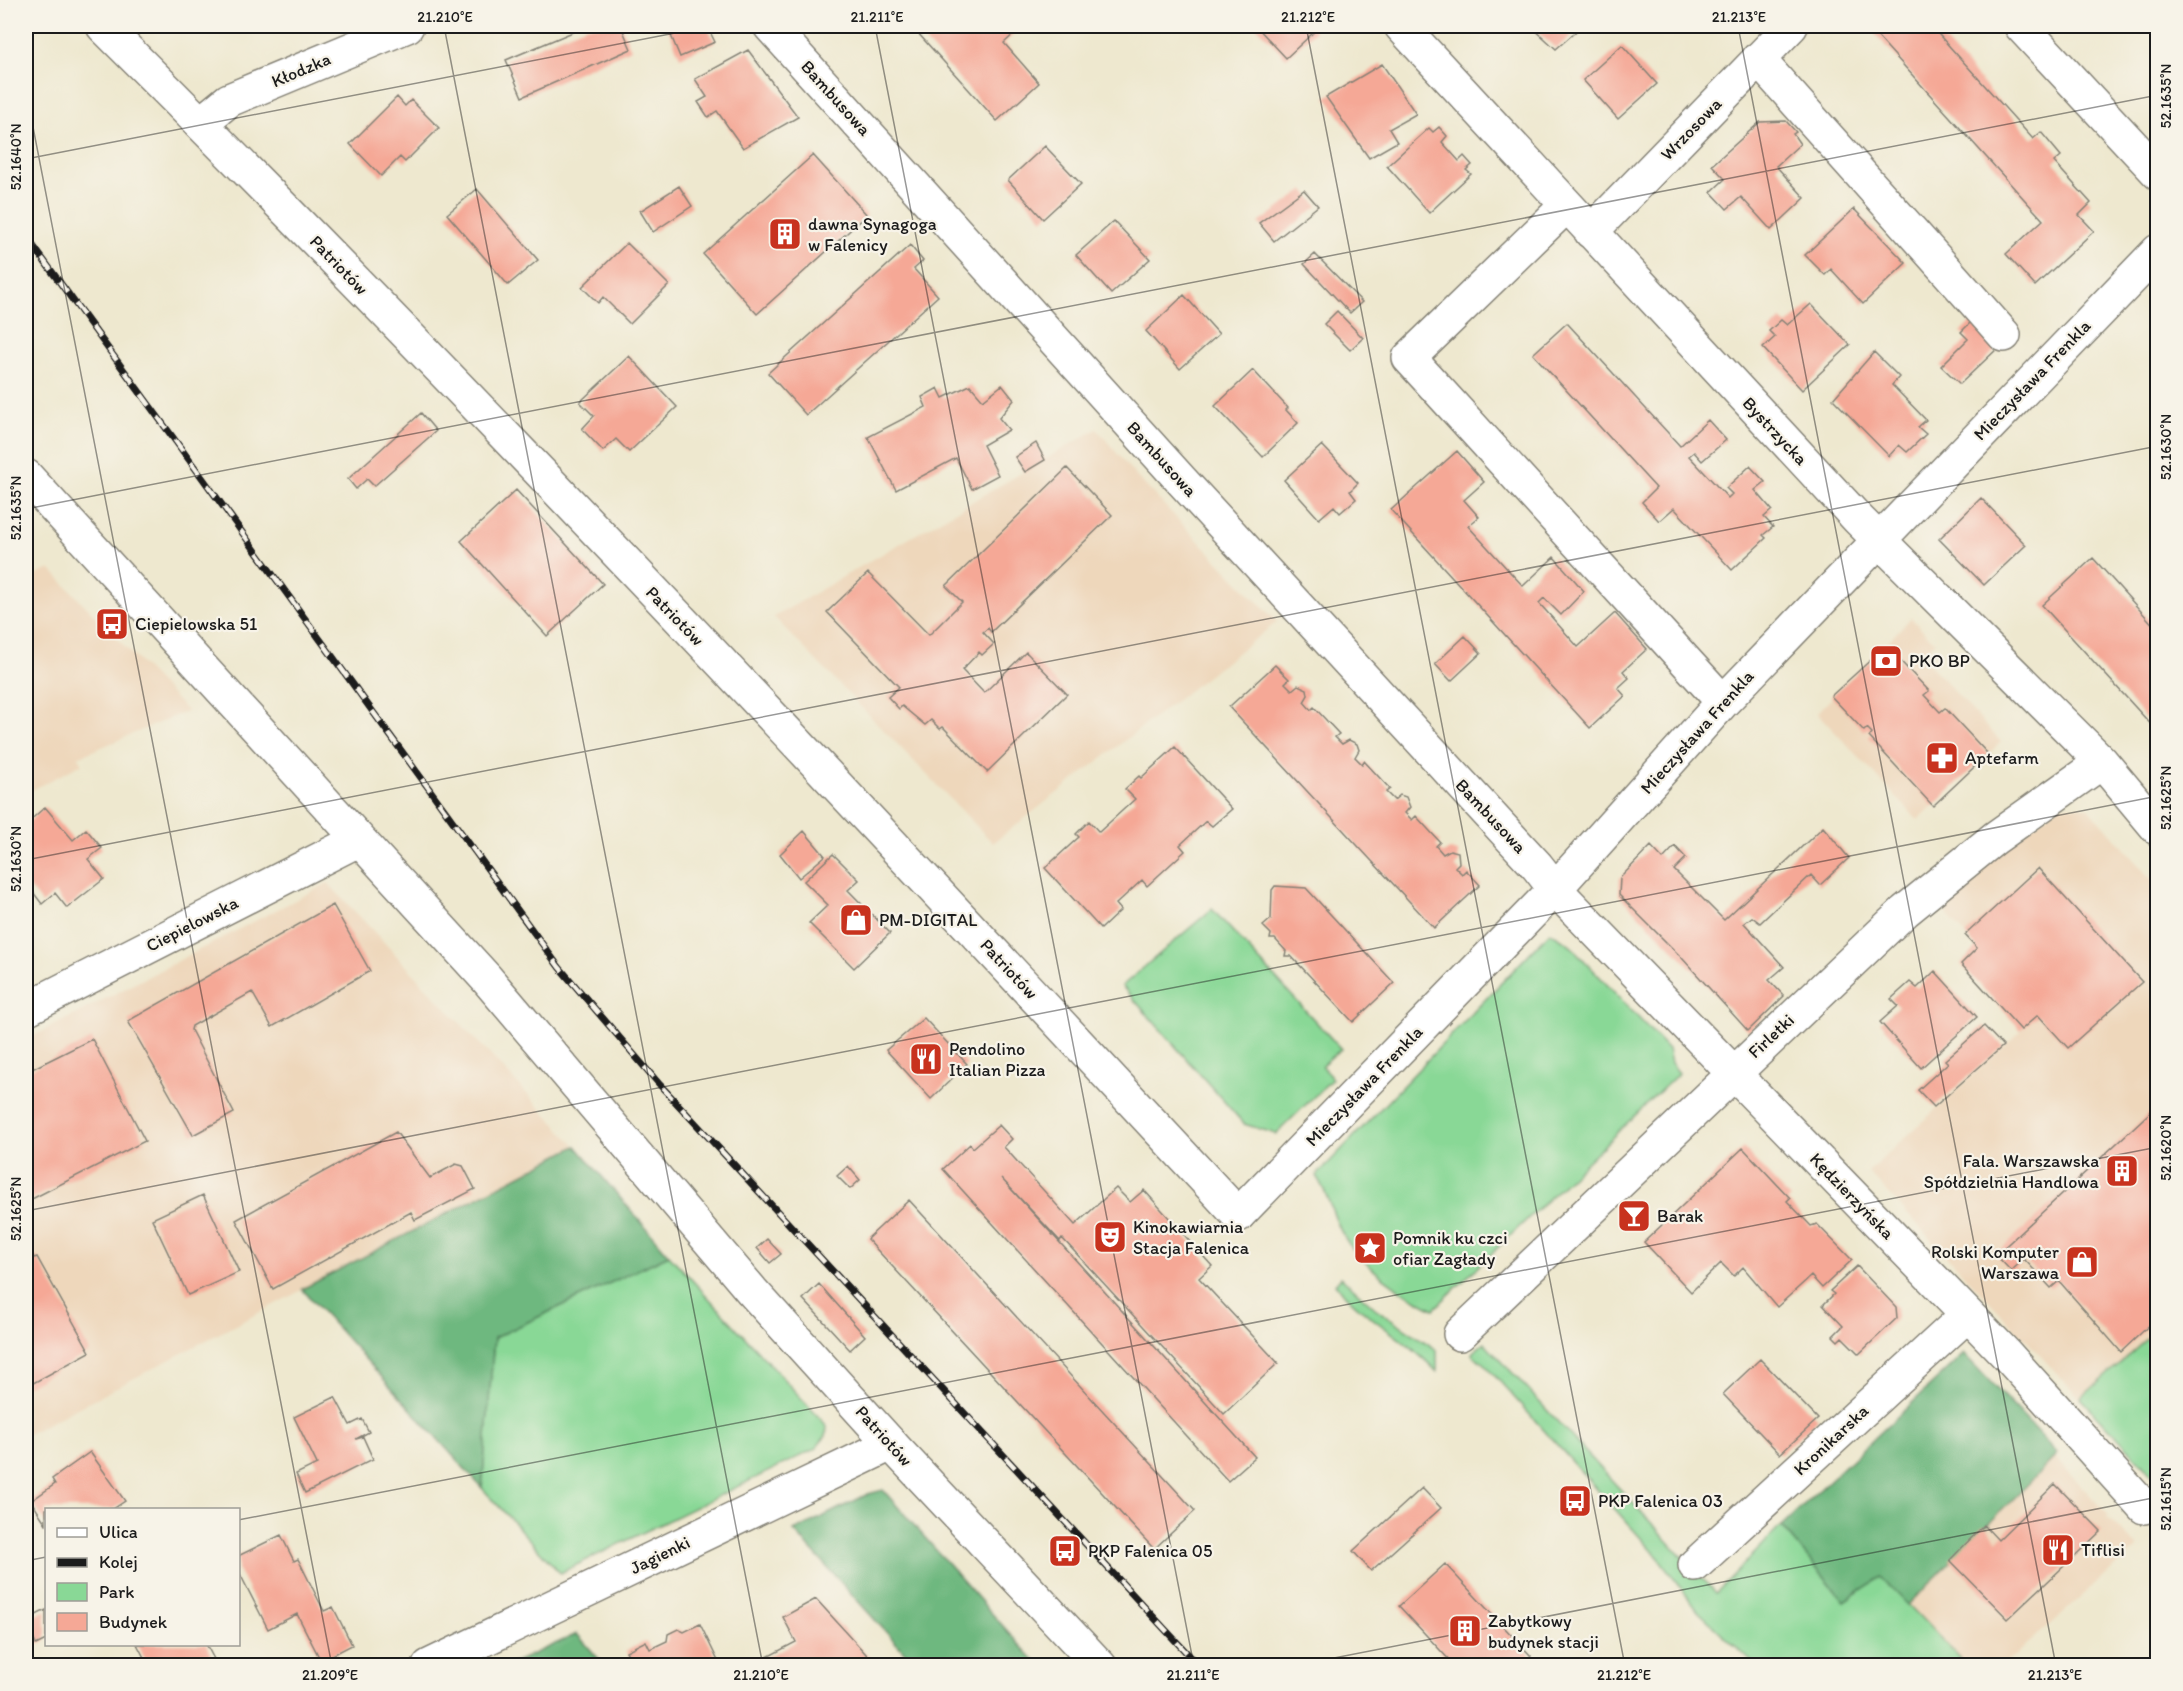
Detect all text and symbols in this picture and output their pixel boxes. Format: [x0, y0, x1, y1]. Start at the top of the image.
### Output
text: 21.210°E [417, 8, 473, 26]
text: 21.211°E [850, 8, 904, 26]
text: 21.212°E [1281, 8, 1335, 26]
text: 21.213°E [1712, 8, 1766, 26]
street label: Kłodzka [268, 48, 334, 92]
street label: Bambusowa [796, 56, 876, 141]
text: 52.1635°N [2157, 64, 2175, 128]
street label: Wrzosowa [1656, 93, 1727, 165]
text: 52.1640°N [7, 123, 25, 191]
place label: dawna Synagoga w Falenicy [808, 213, 937, 256]
building icon: dawna Synagoga w Falenicy [767, 216, 803, 252]
street label: Patriotów [305, 231, 373, 299]
street label: Mieczysława Frenkla [1969, 315, 2096, 445]
street label: Bystrzycka [1738, 392, 1813, 470]
text: 52.1630°N [2157, 414, 2175, 480]
street label: Bambusowa [1122, 417, 1202, 502]
text: 52.1635°N [7, 476, 25, 540]
street label: Patriotów [641, 582, 709, 650]
bus stop icon: Ciepielowska 51 [94, 606, 130, 642]
place label: Ciepielowska 51 [135, 613, 257, 635]
bank icon: PKO BP [1868, 643, 1904, 679]
place label: PKO BP [1909, 650, 1970, 672]
street label: Mieczysława Frenkla [1636, 665, 1759, 799]
pharmacy icon: Aptefarm [1924, 740, 1960, 776]
place label: Aptefarm [1965, 747, 2039, 769]
text: 52.1625°N [2157, 766, 2175, 830]
street label: Bambusowa [1451, 774, 1532, 858]
text: 52.1630°N [7, 826, 25, 892]
street label: Ciepielowska [142, 891, 242, 957]
shop icon: PM-DIGITAL [838, 902, 874, 938]
place label: PM-DIGITAL [879, 909, 977, 931]
street label: Patriotów [976, 934, 1042, 1004]
street label: Firletki [1743, 1009, 1799, 1063]
street label: Mieczysława Frenkla [1301, 1021, 1428, 1151]
place label: Pendolino Italian Pizza [949, 1038, 1046, 1081]
restaurant icon: Pendolino Italian Pizza [908, 1041, 944, 1077]
text: 52.1620°N [2157, 1115, 2175, 1181]
street label: Kędzierzyńska [1805, 1148, 1899, 1244]
place label: Fala. Warszawska Spółdzielnia Handlowa [1924, 1150, 2100, 1193]
building icon: Fala. Warszawska Spółdzielnia Handlowa [2104, 1153, 2140, 1189]
text: 52.1625°N [7, 1177, 25, 1241]
bar icon: Barak [1616, 1198, 1652, 1234]
place label: Barak [1657, 1205, 1703, 1227]
place label: Kinokawiarnia Stacja Falenica [1133, 1216, 1250, 1259]
theatre icon: Kinokawiarnia Stacja Falenica [1092, 1219, 1128, 1255]
place label: Pomnik ku czci ofiar Zagłady [1393, 1227, 1508, 1270]
place icon: Pomnik ku czci ofiar Zagłady [1352, 1230, 1388, 1266]
place label: Rolski Komputer Warszawa [1931, 1241, 2060, 1284]
shop icon: Rolski Komputer Warszawa [2064, 1244, 2100, 1280]
street label: Kronikarska [1789, 1399, 1873, 1480]
street label: Patriotów [851, 1401, 917, 1471]
text: 52.1615°N [2157, 1467, 2175, 1531]
bus stop icon: PKP Falenica 03 [1557, 1483, 1593, 1519]
place label: PKP Falenica 03 [1598, 1490, 1723, 1512]
legend [45, 1508, 240, 1646]
text: Ulica [99, 1521, 138, 1543]
street label: Jagienki [627, 1531, 693, 1579]
restaurant icon: Tiflisi [2040, 1532, 2076, 1568]
bus stop icon: PKP Falenica 05 [1047, 1533, 1083, 1569]
place label: Tiflisi [2081, 1539, 2125, 1561]
place label: PKP Falenica 05 [1088, 1540, 1212, 1562]
text: Kolej [99, 1551, 138, 1573]
text: Park [99, 1581, 134, 1603]
place label: Zabytkowy budynek stacji [1488, 1610, 1599, 1653]
text: Budynek [99, 1611, 168, 1633]
building icon: Zabytkowy budynek stacji [1447, 1613, 1483, 1649]
text: 21.209°E [302, 1666, 358, 1684]
text: 21.210°E [733, 1666, 789, 1684]
text: 21.211°E [1166, 1666, 1220, 1684]
text: 21.212°E [1597, 1666, 1651, 1684]
text: 21.213°E [2028, 1666, 2082, 1684]

